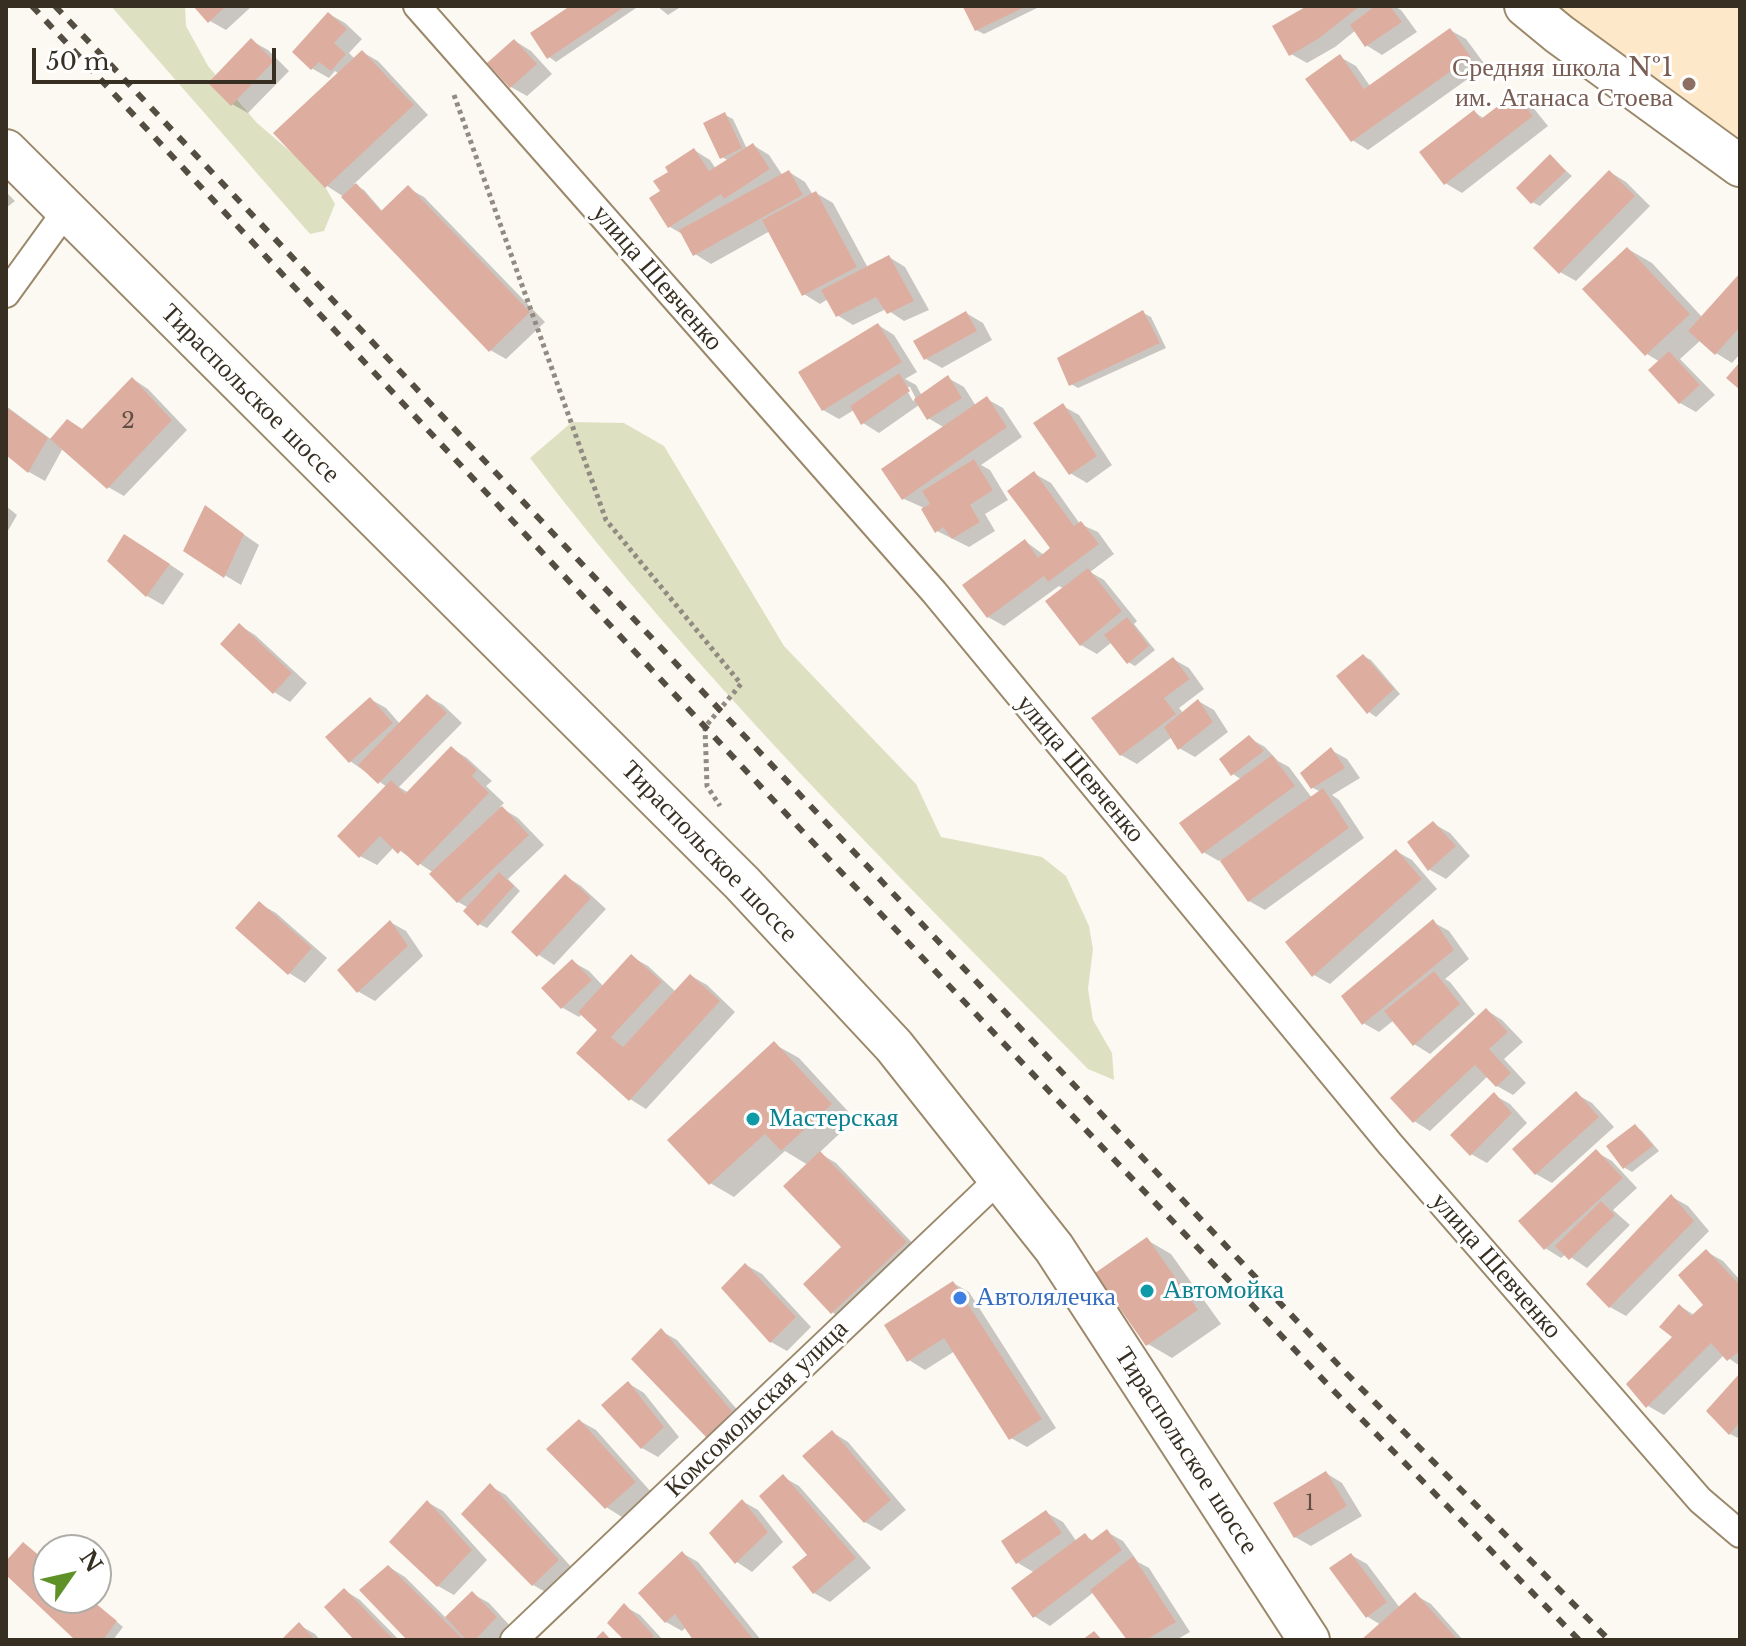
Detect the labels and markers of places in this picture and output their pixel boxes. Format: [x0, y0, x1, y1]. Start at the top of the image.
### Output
place label: Средняя школа №1 им. Атанаса Стоева [1452, 53, 1673, 114]
marker: Средняя школа №1 им. Атанаса Стоева [1680, 75, 1698, 93]
place label: Мастерская [769, 1103, 898, 1135]
marker: Мастерская [744, 1110, 762, 1128]
place label: Автомойка [1163, 1275, 1284, 1307]
place label: Автолялечка [976, 1282, 1116, 1314]
marker: Автомойка [1138, 1282, 1156, 1300]
marker: Автолялечка [951, 1289, 969, 1307]

